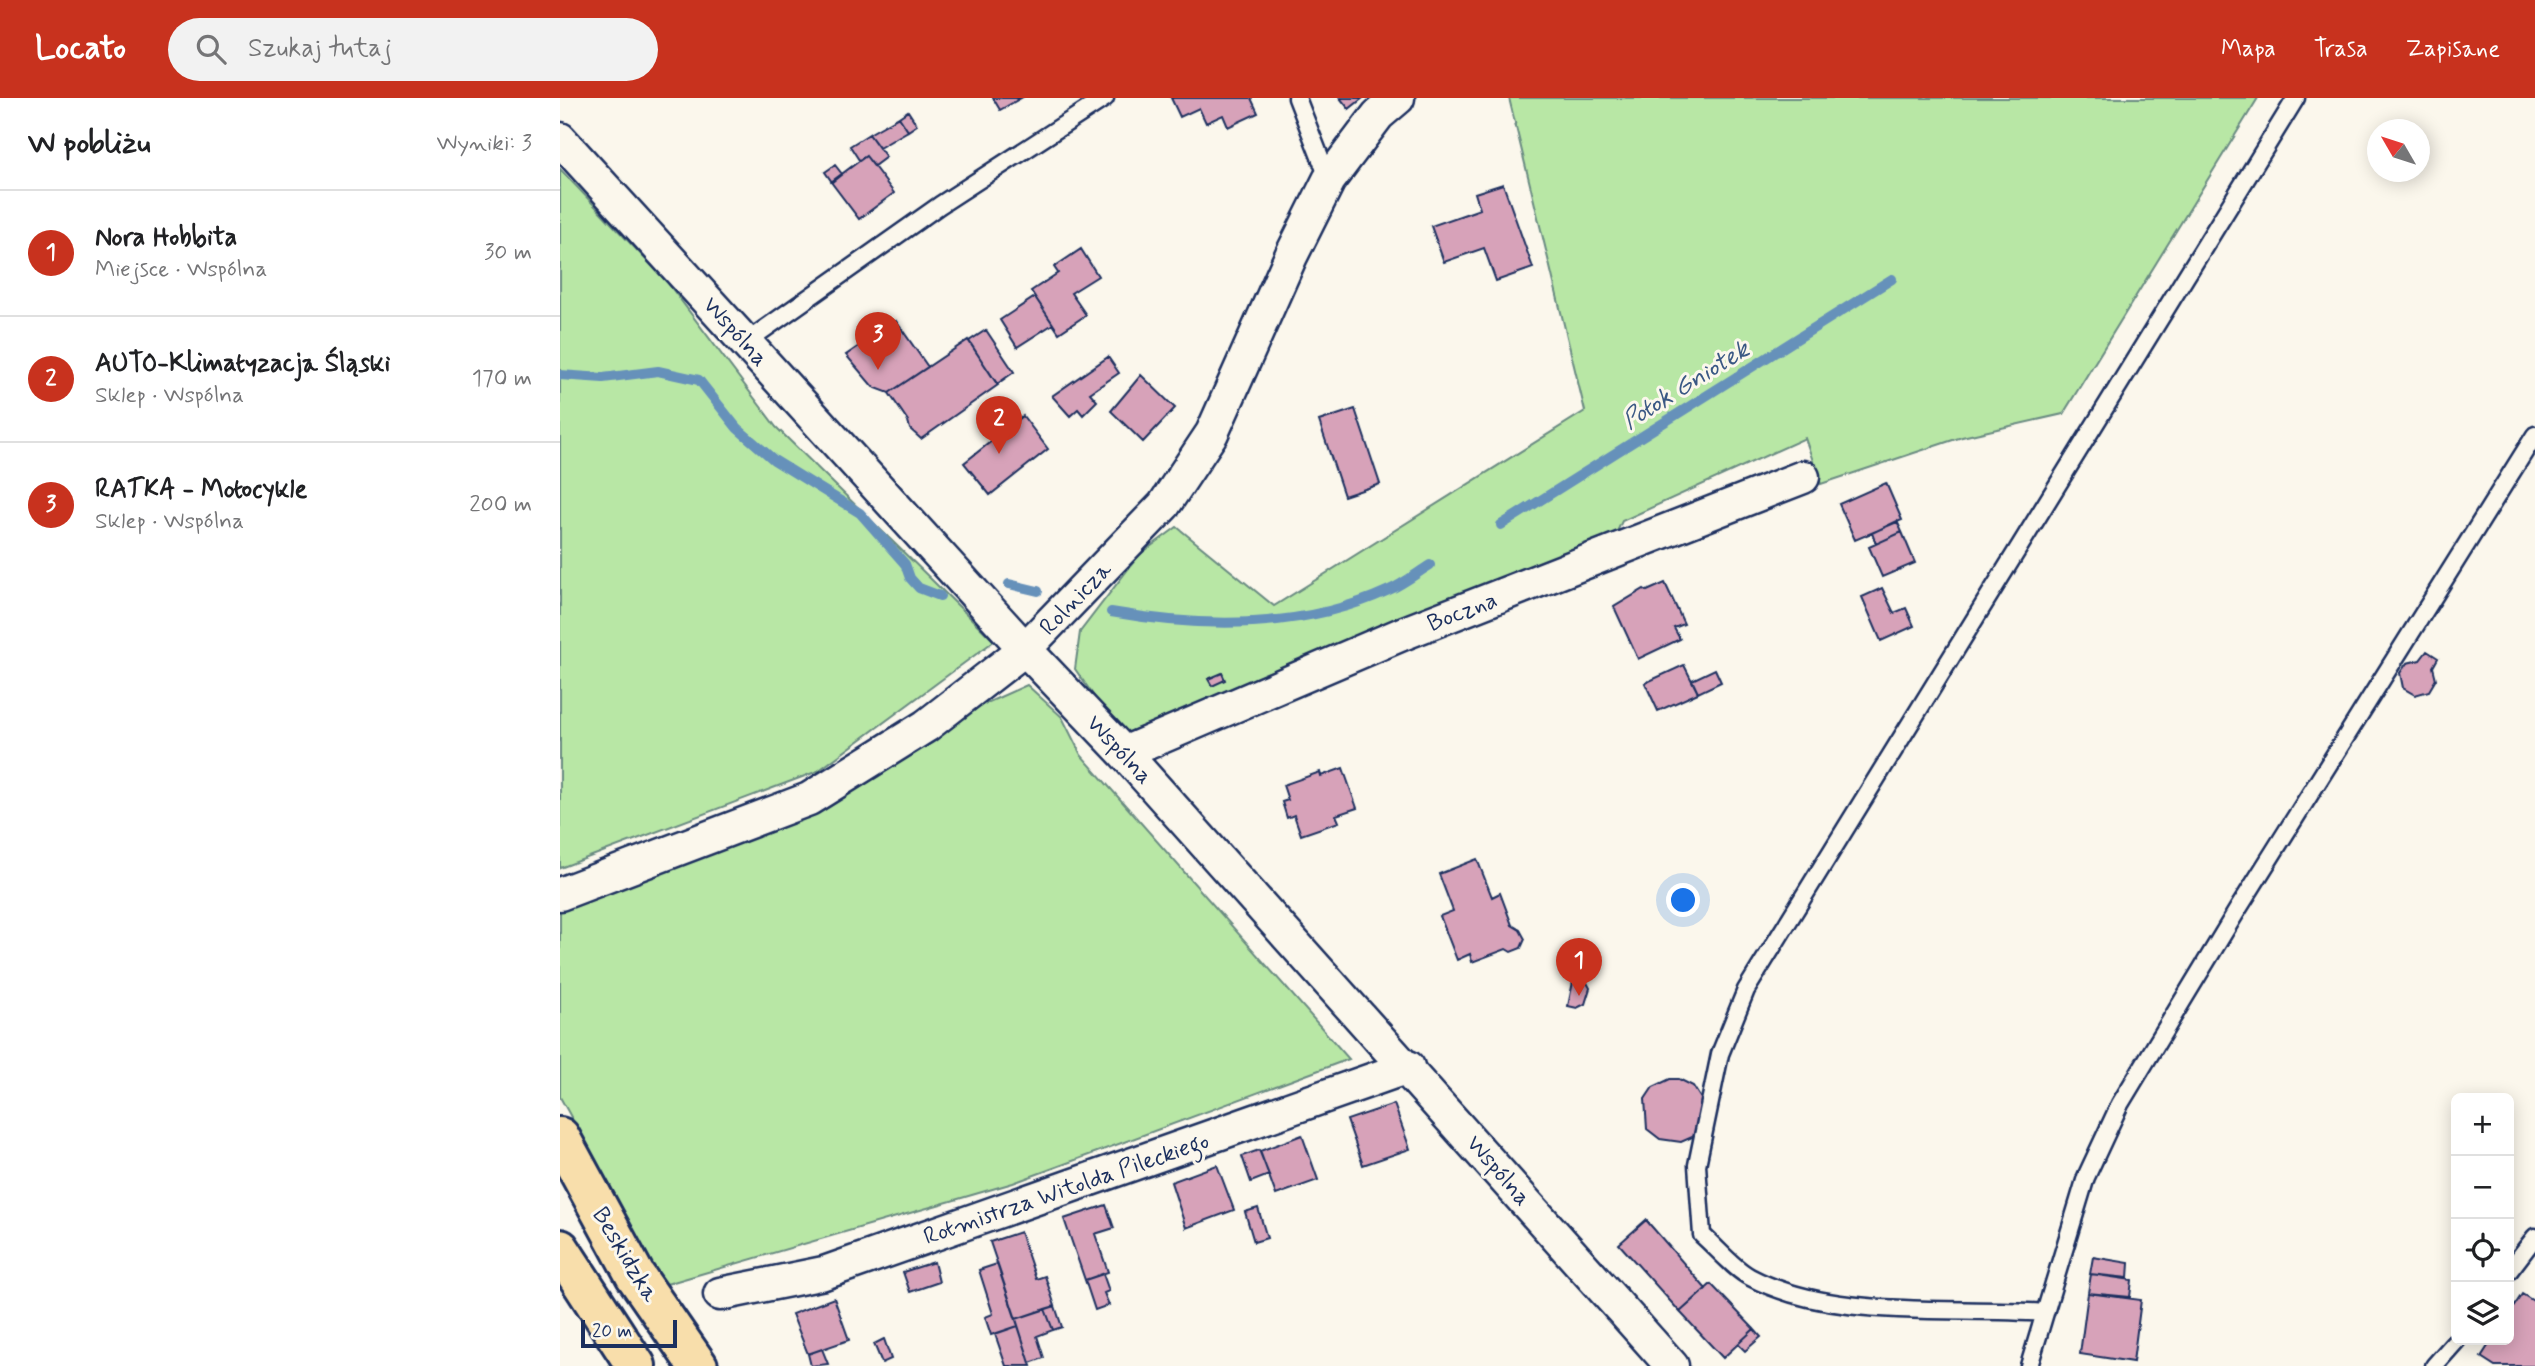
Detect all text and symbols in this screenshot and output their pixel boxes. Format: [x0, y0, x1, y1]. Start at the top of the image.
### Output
search box [168, 18, 658, 81]
text: Locato [35, 27, 126, 71]
icon: search [192, 30, 230, 68]
text: Szukaj tutaj [248, 32, 392, 66]
text: Mapa [2221, 34, 2276, 65]
text: Trasa [2314, 34, 2368, 65]
text: Zapisane [2406, 34, 2500, 65]
north arrow [2367, 119, 2430, 182]
text: W pobliżu [28, 124, 151, 163]
text: Wyniki: 3 [436, 129, 532, 159]
text: Nora Hobbita [95, 221, 237, 255]
text: 1 [46, 238, 56, 268]
text: 30 m [484, 238, 532, 268]
text: Miejsce · Wspólna [95, 255, 267, 285]
street label: Wspólna [695, 290, 775, 374]
pin: 3 [855, 312, 901, 370]
water label: Potok Gniotek [1616, 332, 1758, 438]
text: AUTO-Klimatyzacja Śląski [95, 347, 390, 381]
text: 2 [45, 364, 57, 394]
text: 170 m [472, 364, 532, 394]
text: Sklep · Wspólna [95, 381, 244, 411]
pin: 2 [976, 396, 1022, 454]
text: RATKA - Motocykle [95, 473, 307, 507]
text: 3 [46, 490, 56, 520]
text: 200 m [469, 490, 532, 520]
text: Sklep · Wspólna [95, 507, 244, 537]
street label: Rolnicza [1033, 555, 1119, 643]
street label: Boczna [1423, 585, 1502, 640]
street label: Wspólna [1079, 709, 1159, 791]
your location [1666, 883, 1700, 917]
pin: 1 [1556, 938, 1602, 996]
map controls [2451, 1093, 2514, 1345]
button: + [2451, 1093, 2514, 1156]
street label: Rotmistrza Witolda Pileckiego [919, 1126, 1214, 1256]
street label: Wspólna [1459, 1129, 1537, 1213]
button: − [2451, 1156, 2514, 1219]
street label: Beskidzka [584, 1202, 665, 1308]
button: locate [2451, 1219, 2514, 1282]
button: layers [2451, 1282, 2514, 1345]
scale bar [581, 1317, 677, 1349]
text: 20 m [592, 1319, 632, 1344]

